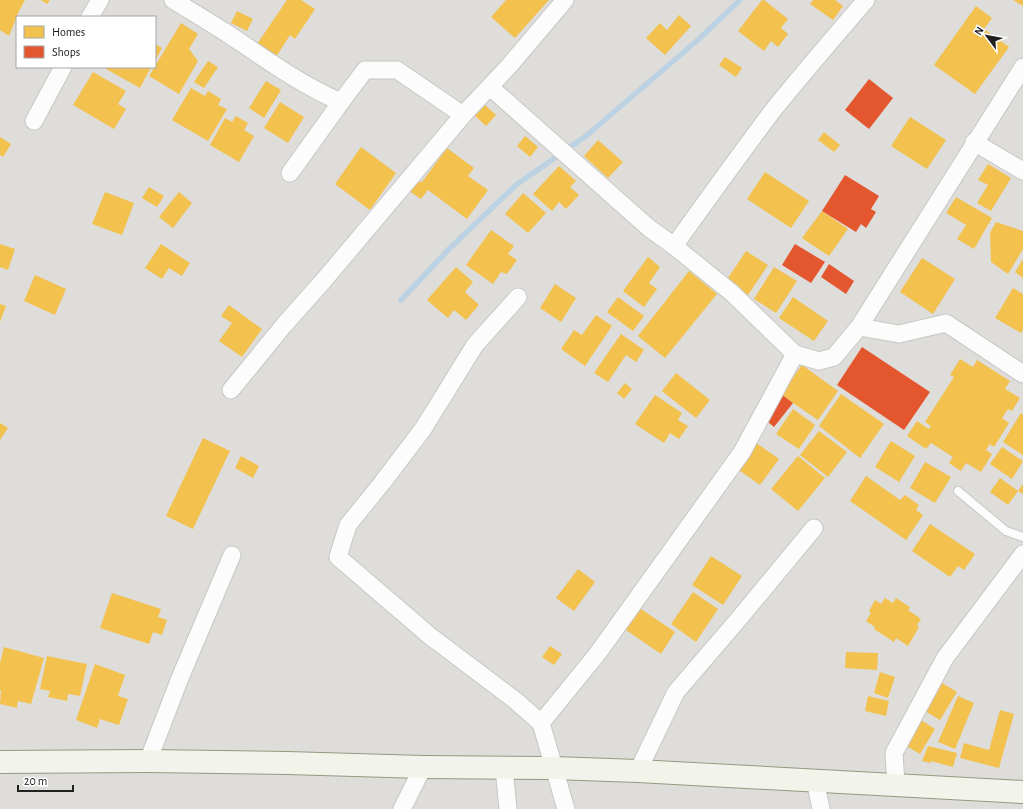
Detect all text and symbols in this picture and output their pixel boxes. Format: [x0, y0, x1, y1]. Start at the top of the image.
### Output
legend [16, 16, 156, 68]
north arrow [967, 16, 1007, 56]
text: N [972, 25, 986, 37]
text: Homes [52, 26, 85, 38]
text: Shops [52, 46, 80, 58]
scale bar [18, 767, 73, 793]
text: 20 m [24, 775, 47, 787]

